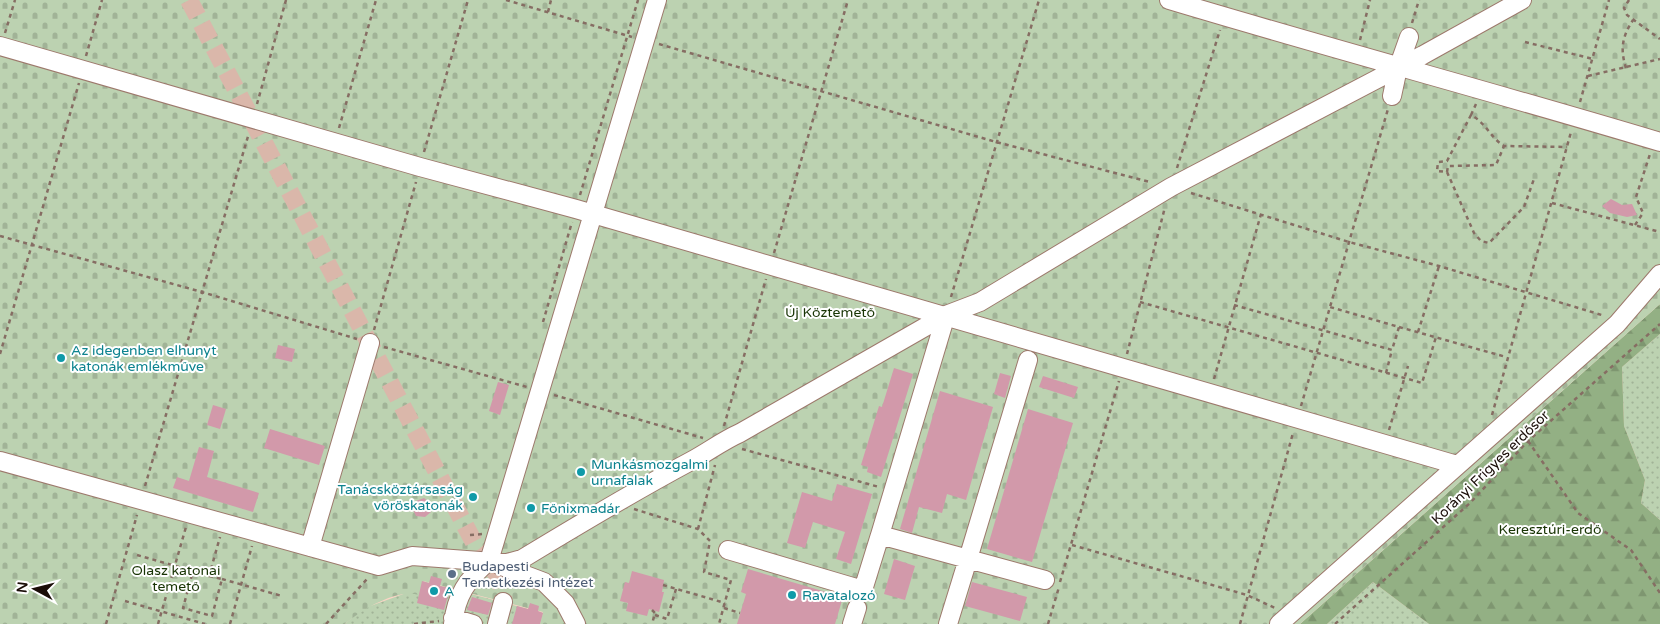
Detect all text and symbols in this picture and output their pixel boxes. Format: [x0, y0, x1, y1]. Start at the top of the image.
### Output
park label: Új Köztemető [785, 304, 875, 321]
place label: Az idegenben elhunyt katonák emlékműve [71, 342, 217, 375]
marker: Az idegenben elhunyt katonák emlékműve [55, 352, 67, 364]
street label: Korányi Frigyes erdősor [1428, 406, 1553, 528]
place label: Munkásmozgalmi urnafalak [591, 456, 708, 489]
marker: Munkásmozgalmi urnafalak [575, 466, 587, 478]
place label: Tanácsköztársaság vöröskatonák [338, 481, 463, 514]
marker: Tanácsköztársaság vöröskatonák [467, 491, 479, 503]
place label: Főnixmadár [541, 500, 620, 517]
marker: Főnixmadár [525, 502, 537, 514]
park label: Keresztúri-erdő [1499, 521, 1601, 538]
place label: Budapesti Temetkezési Intézet [462, 558, 594, 591]
park label: Olasz katonai temető [132, 562, 220, 595]
north arrow [10, 564, 60, 614]
marker: Budapesti Temetkezési Intézet [446, 568, 458, 580]
text: N [13, 581, 32, 594]
place label: A [444, 583, 454, 600]
marker: A [428, 585, 440, 597]
place label: Ravatalozó [802, 587, 875, 604]
marker: Ravatalozó [786, 589, 798, 601]

